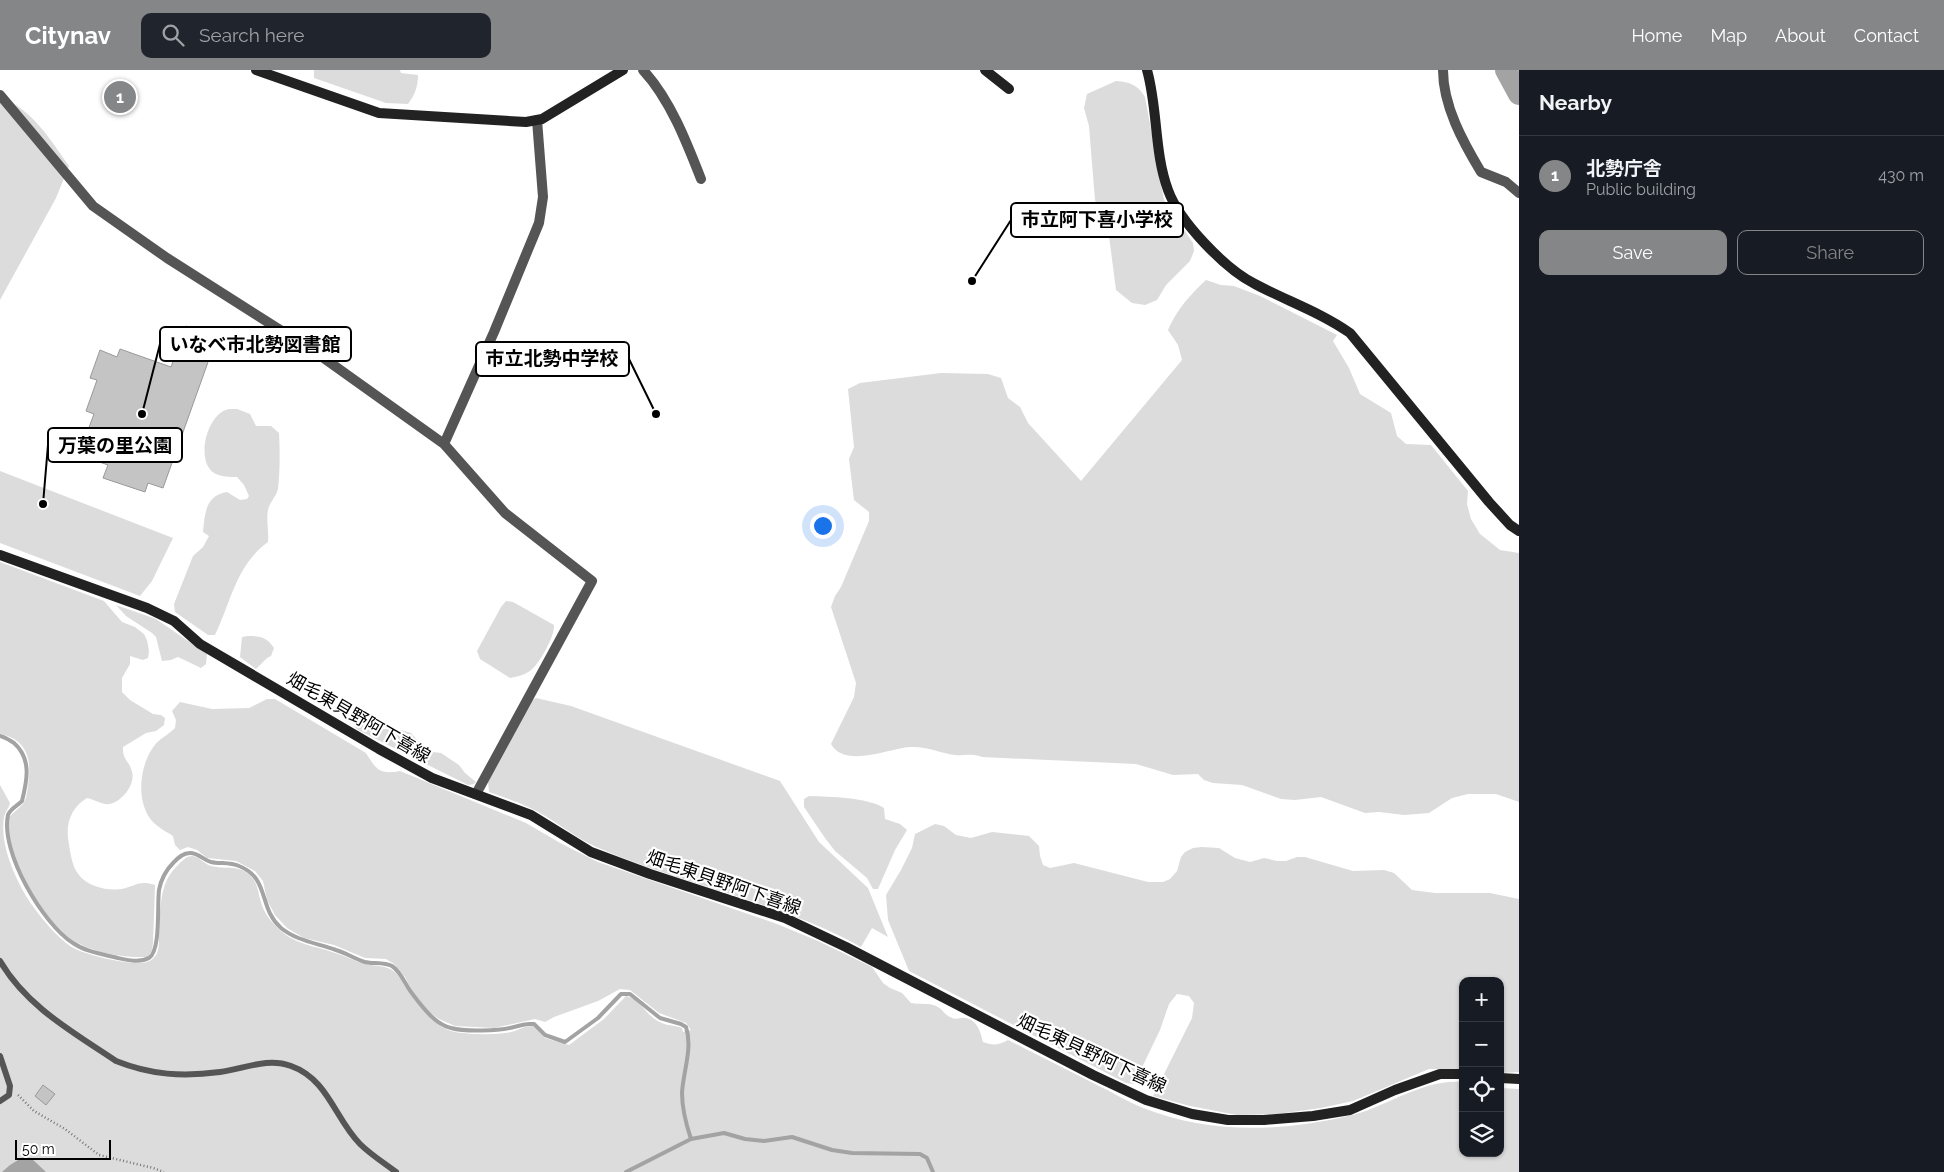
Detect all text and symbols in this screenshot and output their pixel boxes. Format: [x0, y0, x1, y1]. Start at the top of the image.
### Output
search box [141, 13, 491, 58]
text: Citynav [25, 21, 111, 50]
icon: search [159, 21, 187, 49]
text: Search here [199, 24, 304, 46]
text: Home [1631, 25, 1682, 46]
text: Map [1710, 25, 1747, 46]
text: About [1775, 25, 1826, 46]
text: Contact [1854, 25, 1919, 46]
pin: 1 [104, 78, 136, 116]
text: Nearby [1539, 90, 1612, 115]
text: 北勢庁舎 [1586, 157, 1662, 179]
text: 1 [1551, 166, 1559, 185]
text: 430 m [1878, 166, 1924, 185]
text: Public building [1586, 180, 1696, 199]
callout: 市立阿下喜小学校 [1011, 203, 1183, 237]
text: 市立阿下喜小学校 [1021, 208, 1173, 230]
button: Save [1539, 230, 1727, 275]
button: Share [1737, 230, 1924, 275]
callout: いなべ市北勢図書館 [160, 327, 351, 361]
text: いなべ市北勢図書館 [169, 333, 341, 355]
callout: 市立北勢中学校 [476, 342, 629, 376]
text: 市立北勢中学校 [485, 347, 619, 369]
callout: 万葉の里公園 [48, 428, 182, 462]
text: 万葉の里公園 [58, 434, 172, 456]
your location [810, 513, 836, 539]
street label: 畑毛東貝野阿下喜線 [284, 667, 434, 767]
street label: 畑毛東貝野阿下喜線 [644, 846, 804, 918]
map controls [1459, 977, 1504, 1157]
button: + [1459, 977, 1504, 1022]
street label: 畑毛東貝野阿下喜線 [1014, 1009, 1170, 1097]
button: − [1459, 1022, 1504, 1067]
button: locate [1459, 1067, 1504, 1112]
button: layers [1459, 1112, 1504, 1157]
scale bar [15, 1137, 111, 1160]
text: 50 m [22, 1141, 55, 1157]

